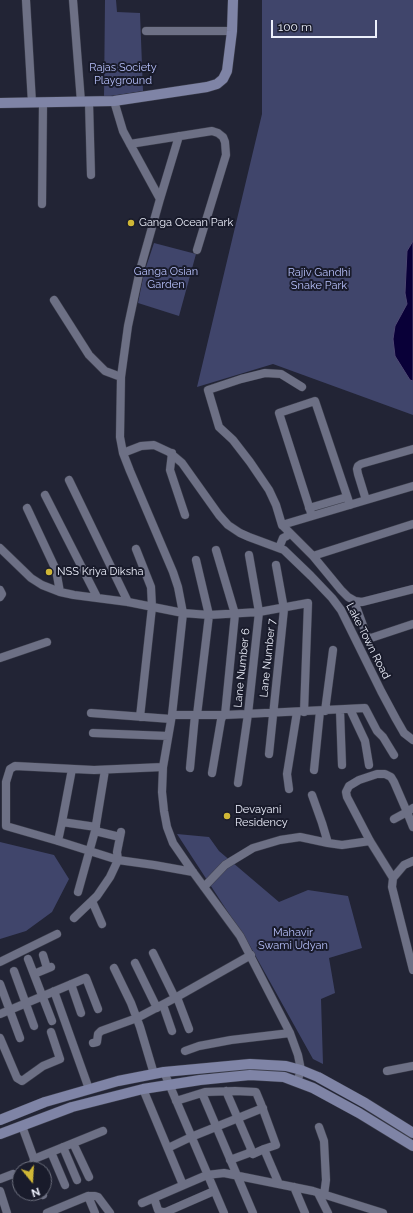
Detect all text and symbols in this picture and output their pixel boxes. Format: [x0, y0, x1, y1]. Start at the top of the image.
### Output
scale bar [273, 12, 379, 38]
text: 100 m [278, 20, 312, 34]
park label: Rajas Society Playground [89, 61, 157, 87]
place label: Ganga Ocean Park [139, 216, 233, 230]
marker: Ganga Ocean Park [126, 218, 136, 228]
park label: Ganga Osian Garden [134, 265, 198, 291]
park label: Rajiv Gandhi Snake Park [288, 266, 350, 292]
place label: NSS Kriya Diksha [57, 565, 143, 579]
marker: NSS Kriya Diksha [44, 567, 54, 577]
street label: Lake Town Road [343, 601, 393, 681]
street label: Lane Number 7 [257, 618, 279, 698]
street label: Lane Number 6 [231, 628, 253, 708]
place label: Devayani Residency [235, 803, 288, 829]
marker: Devayani Residency [222, 811, 232, 821]
park label: Mahavir Swami Udyan [258, 926, 328, 952]
north arrow [12, 1161, 52, 1201]
text: N [30, 1184, 42, 1199]

